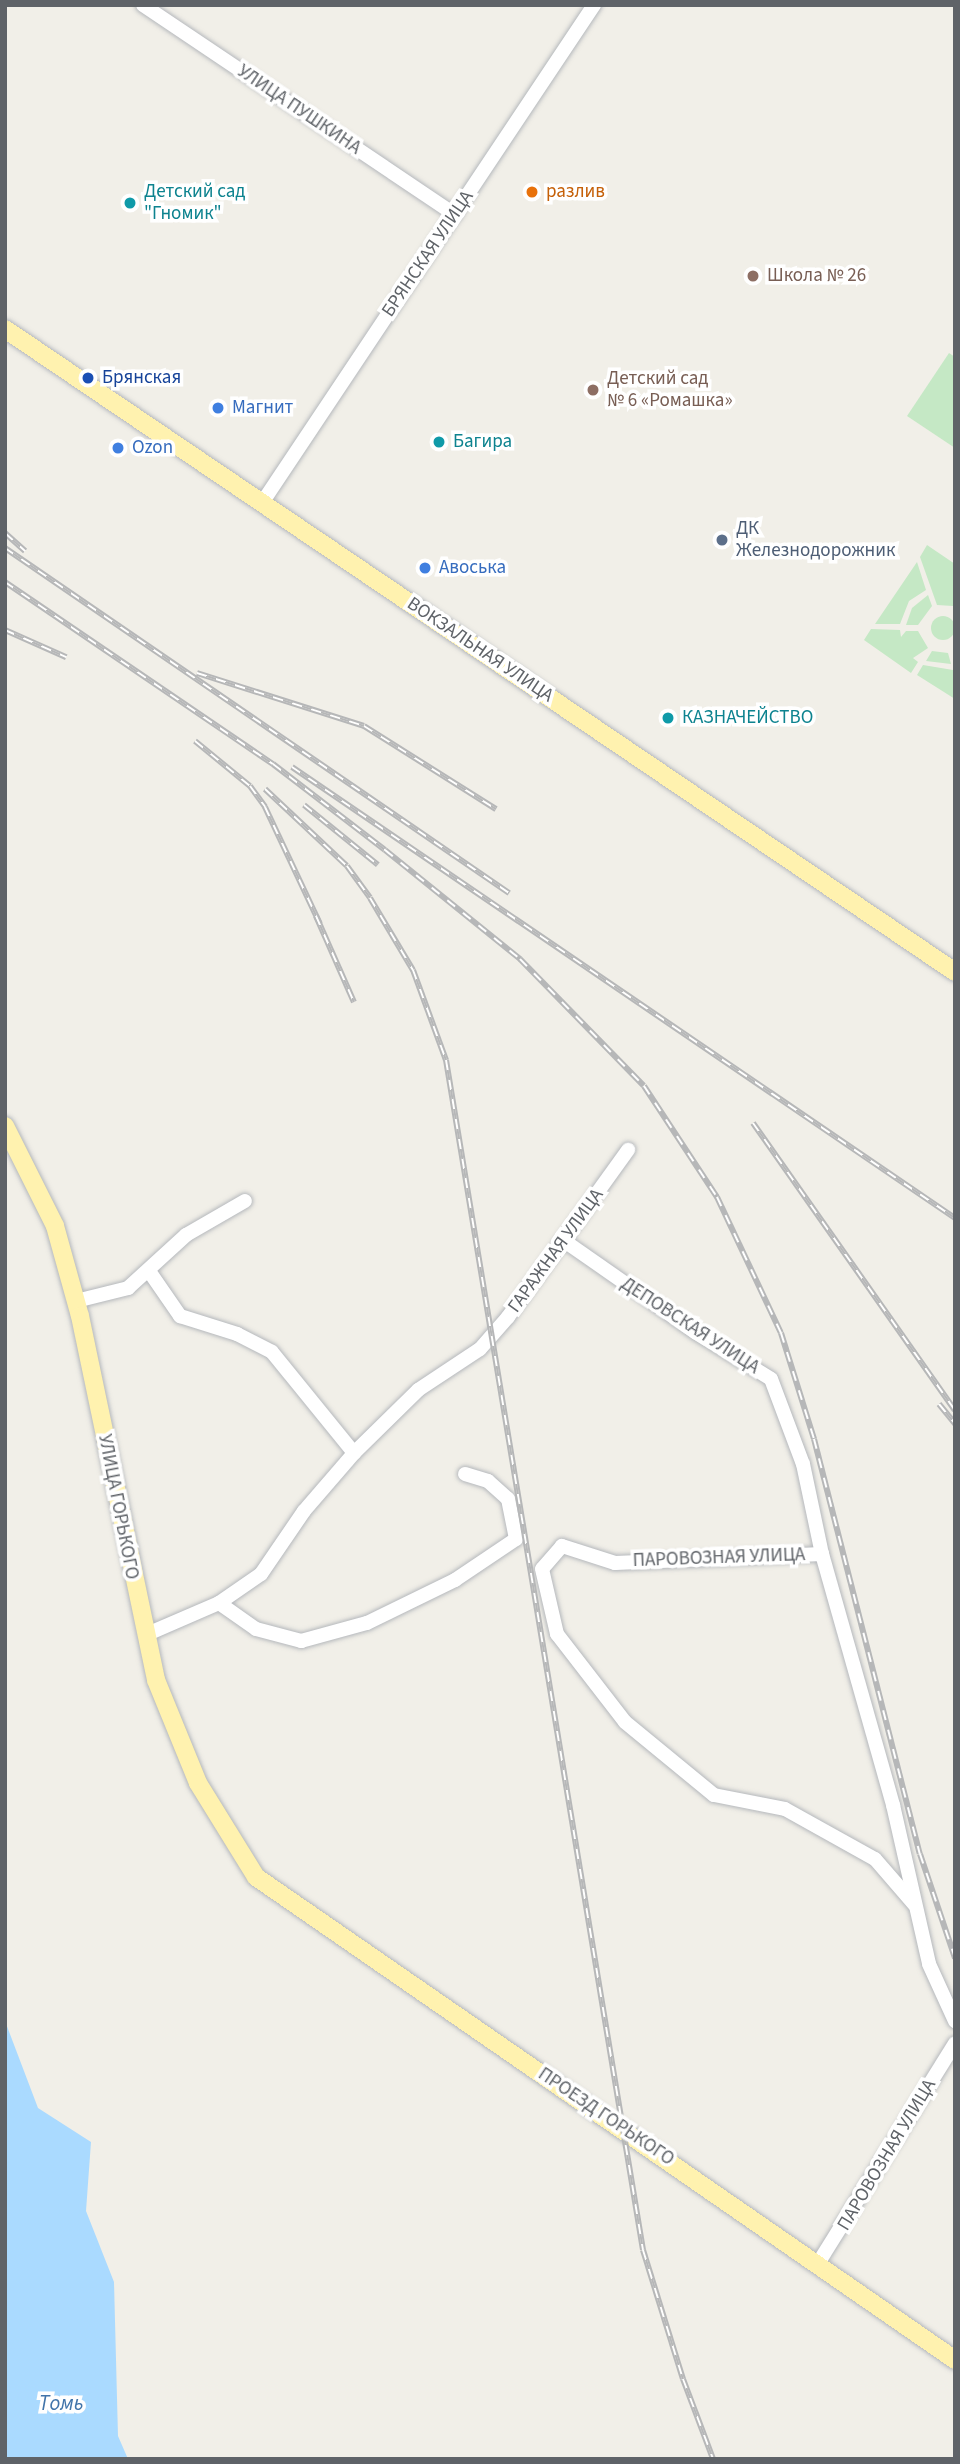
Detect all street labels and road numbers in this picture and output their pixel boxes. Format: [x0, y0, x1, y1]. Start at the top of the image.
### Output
street label: УЛИЦА ПУШКИНА [233, 60, 365, 160]
street label: БРЯНСКАЯ УЛИЦА [377, 186, 479, 322]
street label: ВОКЗАЛЬНАЯ УЛИЦА [402, 593, 558, 707]
street label: ГАРАЖНАЯ УЛИЦА [503, 1185, 609, 1317]
street label: ДЕПОВСКАЯ УЛИЦА [616, 1273, 764, 1379]
street label: УЛИЦА ГОРЬКОГО [93, 1433, 143, 1581]
street label: ПАРОВОЗНАЯ УЛИЦА [632, 1544, 806, 1572]
street label: ПРОЕЗД ГОРЬКОГО [534, 2063, 678, 2171]
street label: ПАРОВОЗНАЯ УЛИЦА [833, 2075, 941, 2235]

